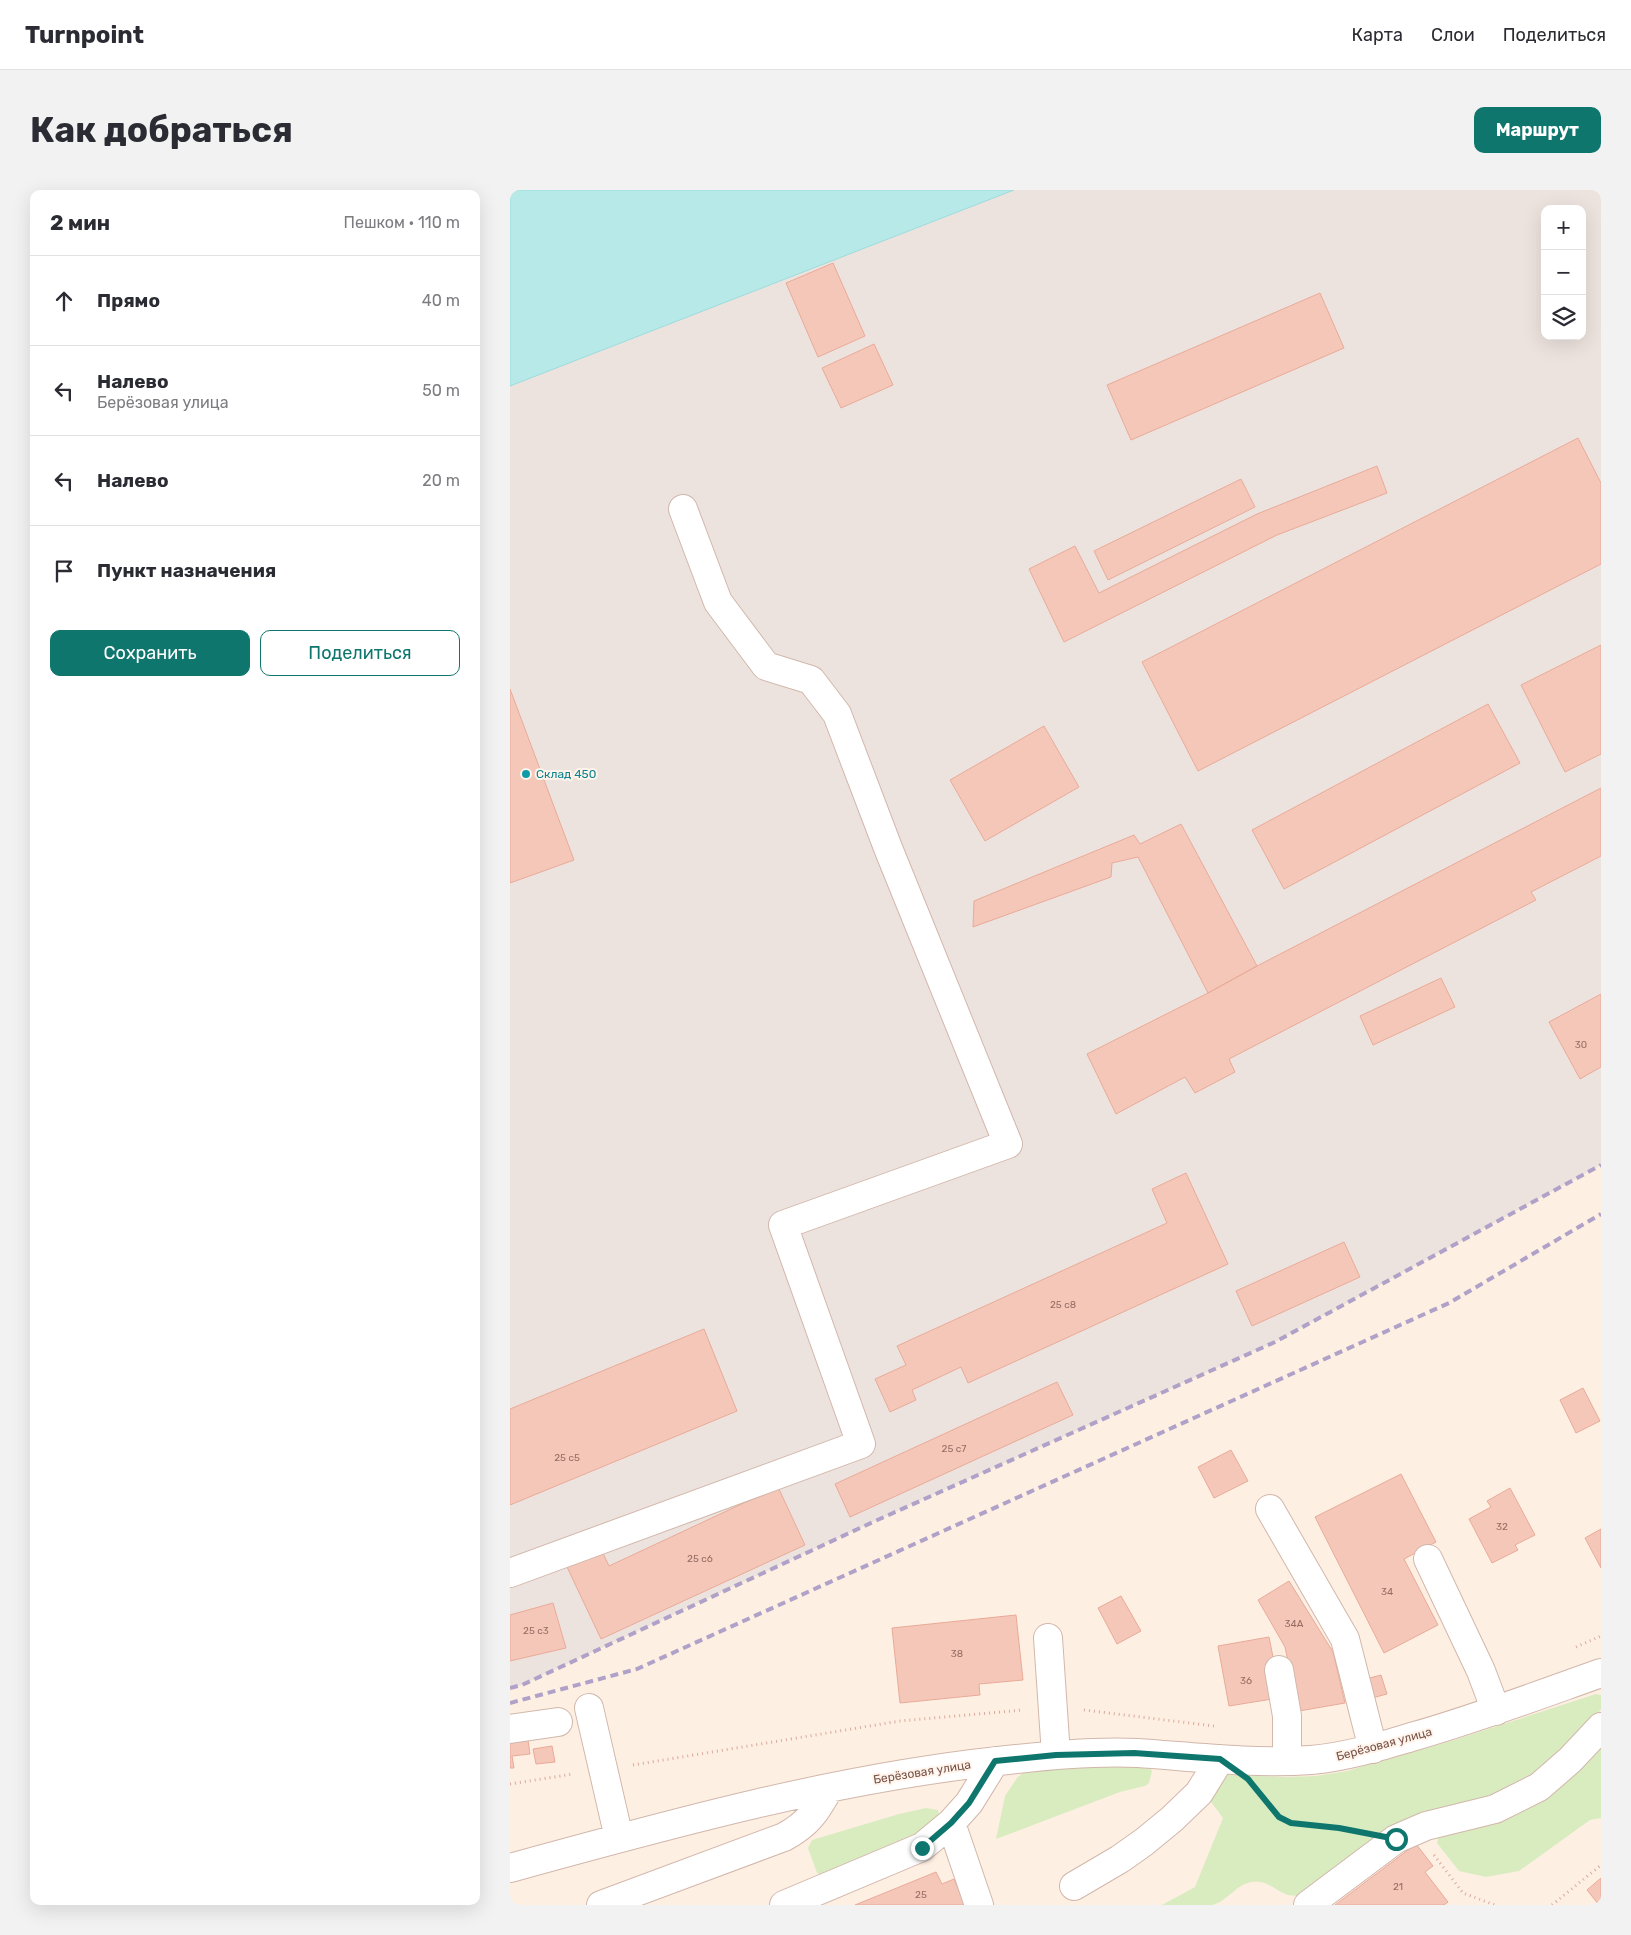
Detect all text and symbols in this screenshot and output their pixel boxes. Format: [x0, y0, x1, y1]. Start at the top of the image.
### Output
text: Turnpoint [25, 21, 144, 49]
text: Карта [1352, 24, 1403, 46]
text: Слои [1431, 24, 1475, 46]
text: Поделиться [1503, 24, 1606, 46]
button: Маршрут [1474, 107, 1601, 153]
text: Как добраться [30, 109, 293, 151]
map controls [1541, 205, 1586, 340]
button: + [1541, 205, 1586, 250]
text: 2 мин [50, 210, 110, 235]
text: Пешком · 110 m [344, 213, 460, 232]
button: − [1541, 250, 1586, 295]
icon: ahead [50, 287, 78, 315]
text: Прямо [97, 289, 160, 312]
text: 40 m [422, 291, 460, 310]
button: layers [1541, 295, 1586, 340]
text: Налево [97, 370, 169, 393]
icon: left [50, 377, 78, 405]
text: 50 m [422, 381, 460, 400]
text: Берёзовая улица [97, 393, 229, 412]
icon: left [50, 467, 78, 495]
text: Налево [97, 469, 169, 492]
text: 20 m [422, 471, 460, 490]
icon: arrive [50, 557, 78, 585]
text: Пункт назначения [97, 559, 276, 582]
button: Сохранить [50, 630, 250, 676]
button: Поделиться [260, 630, 460, 676]
place label: Склад 450 [536, 767, 596, 781]
marker: Склад 450 [520, 768, 532, 780]
house number: 30 [1575, 1039, 1587, 1051]
house number: 25 с8 [1050, 1299, 1076, 1311]
house number: 25 с7 [942, 1443, 966, 1455]
house number: 25 с5 [554, 1452, 580, 1464]
house number: 32 [1496, 1521, 1508, 1533]
house number: 25 с6 [687, 1553, 713, 1565]
house number: 34 [1381, 1586, 1393, 1598]
house number: 34А [1285, 1618, 1304, 1630]
house number: 25 с3 [523, 1625, 549, 1637]
house number: 38 [951, 1648, 963, 1660]
house number: 36 [1240, 1675, 1252, 1687]
street label: Берёзовая улица [1335, 1724, 1433, 1764]
street label: Берёзовая улица [872, 1757, 972, 1787]
route start [1385, 1828, 1408, 1851]
route end [911, 1837, 934, 1860]
house number: 21 [1393, 1881, 1403, 1893]
house number: 25 [915, 1889, 927, 1901]

